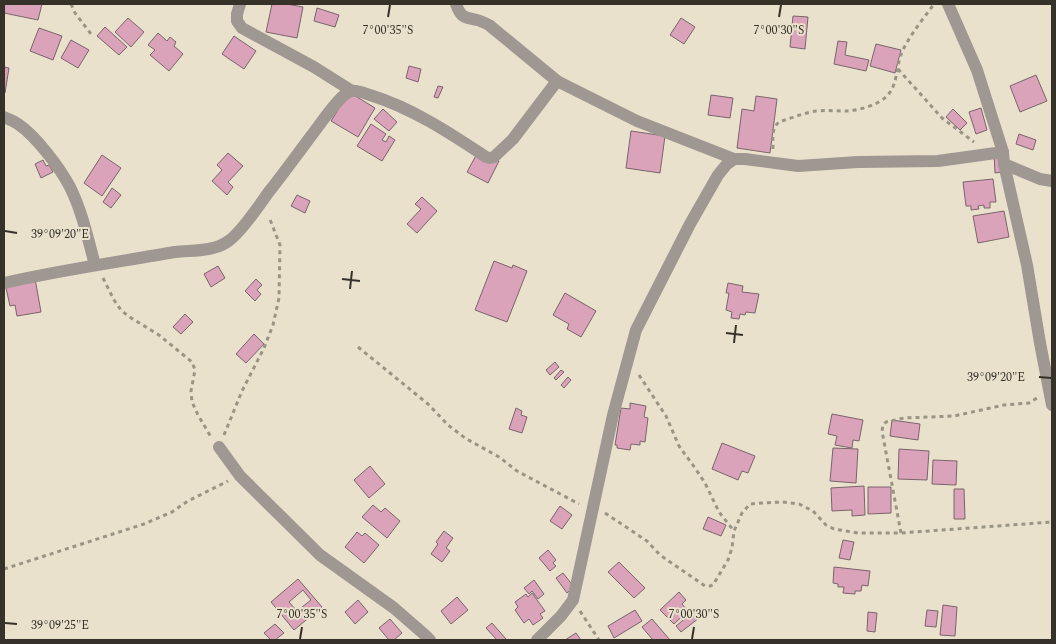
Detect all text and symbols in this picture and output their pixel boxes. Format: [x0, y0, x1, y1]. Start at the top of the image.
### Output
text: 7°00'35"S [363, 21, 413, 40]
text: 7°00'30"S [754, 21, 804, 40]
text: 39°09'20"E [31, 225, 89, 244]
text: 39°09'20"E [967, 368, 1025, 387]
text: 7°00'35"S [277, 605, 327, 624]
text: 7°00'30"S [669, 605, 719, 624]
text: 39°09'25"E [31, 616, 89, 635]

